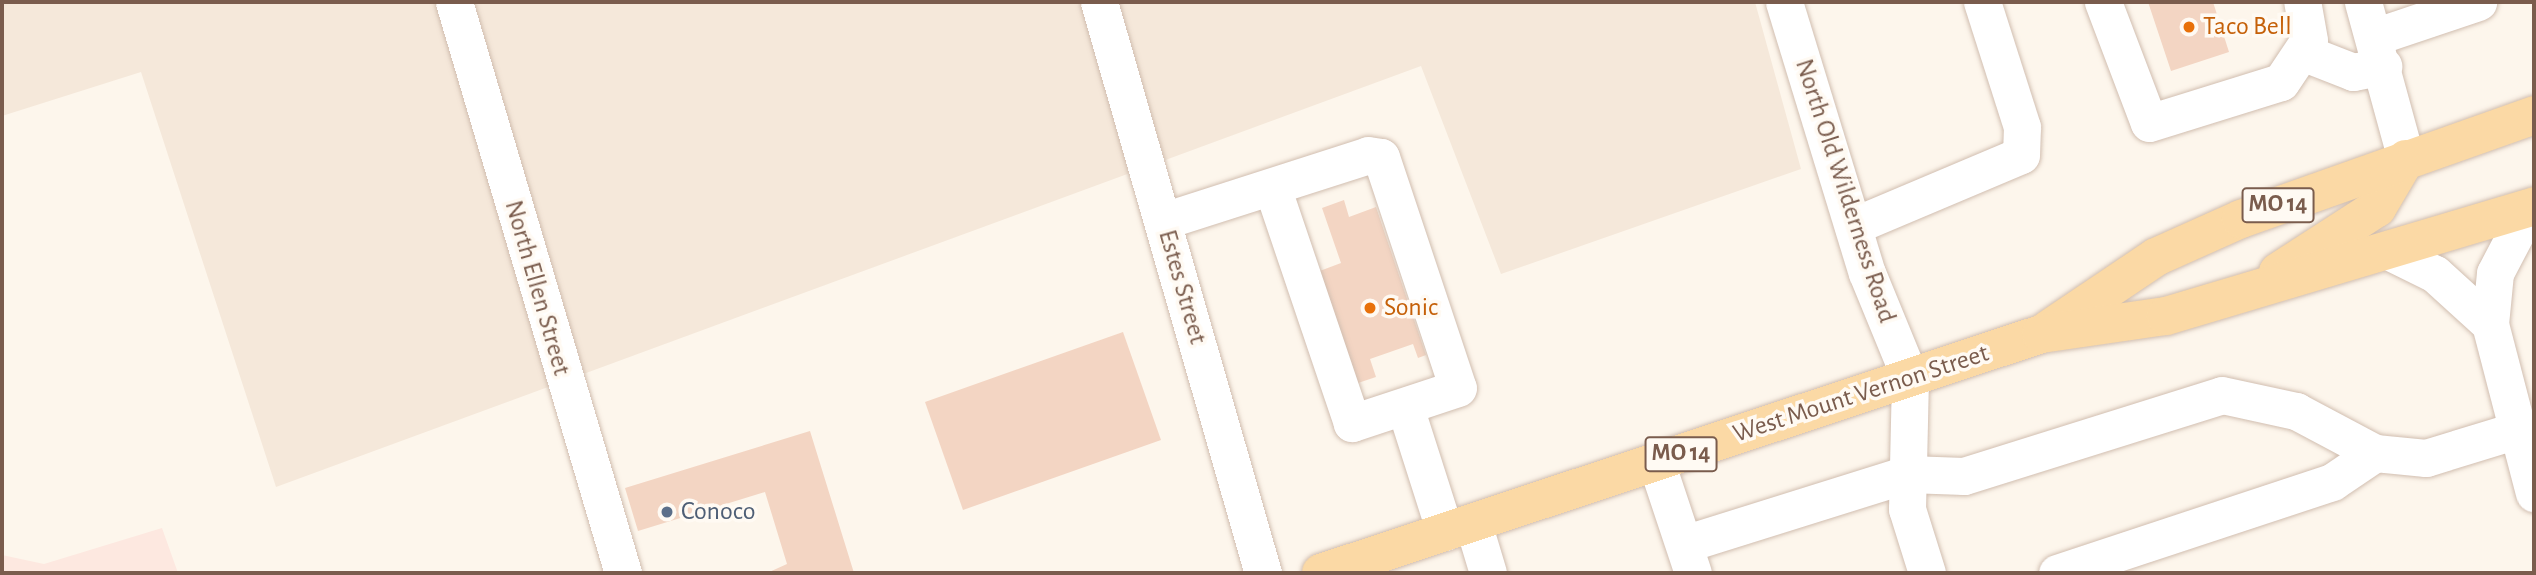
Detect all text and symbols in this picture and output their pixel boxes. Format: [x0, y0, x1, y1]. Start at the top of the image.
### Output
place label: Taco Bell [2203, 11, 2292, 43]
marker: Taco Bell [2181, 19, 2197, 35]
street label: North Old Wilderness Road [1788, 55, 1902, 327]
road number: MO 14 [2241, 184, 2315, 226]
street label: North Ellen Street [497, 197, 577, 379]
street label: Estes Street [1151, 226, 1213, 348]
place label: Sonic [1384, 292, 1438, 324]
marker: Sonic [1362, 300, 1378, 316]
street label: West Mount Vernon Street [1729, 338, 1993, 450]
road number: MO 14 [1644, 434, 1718, 475]
place label: Conoco [681, 496, 755, 528]
marker: Conoco [659, 504, 675, 520]

